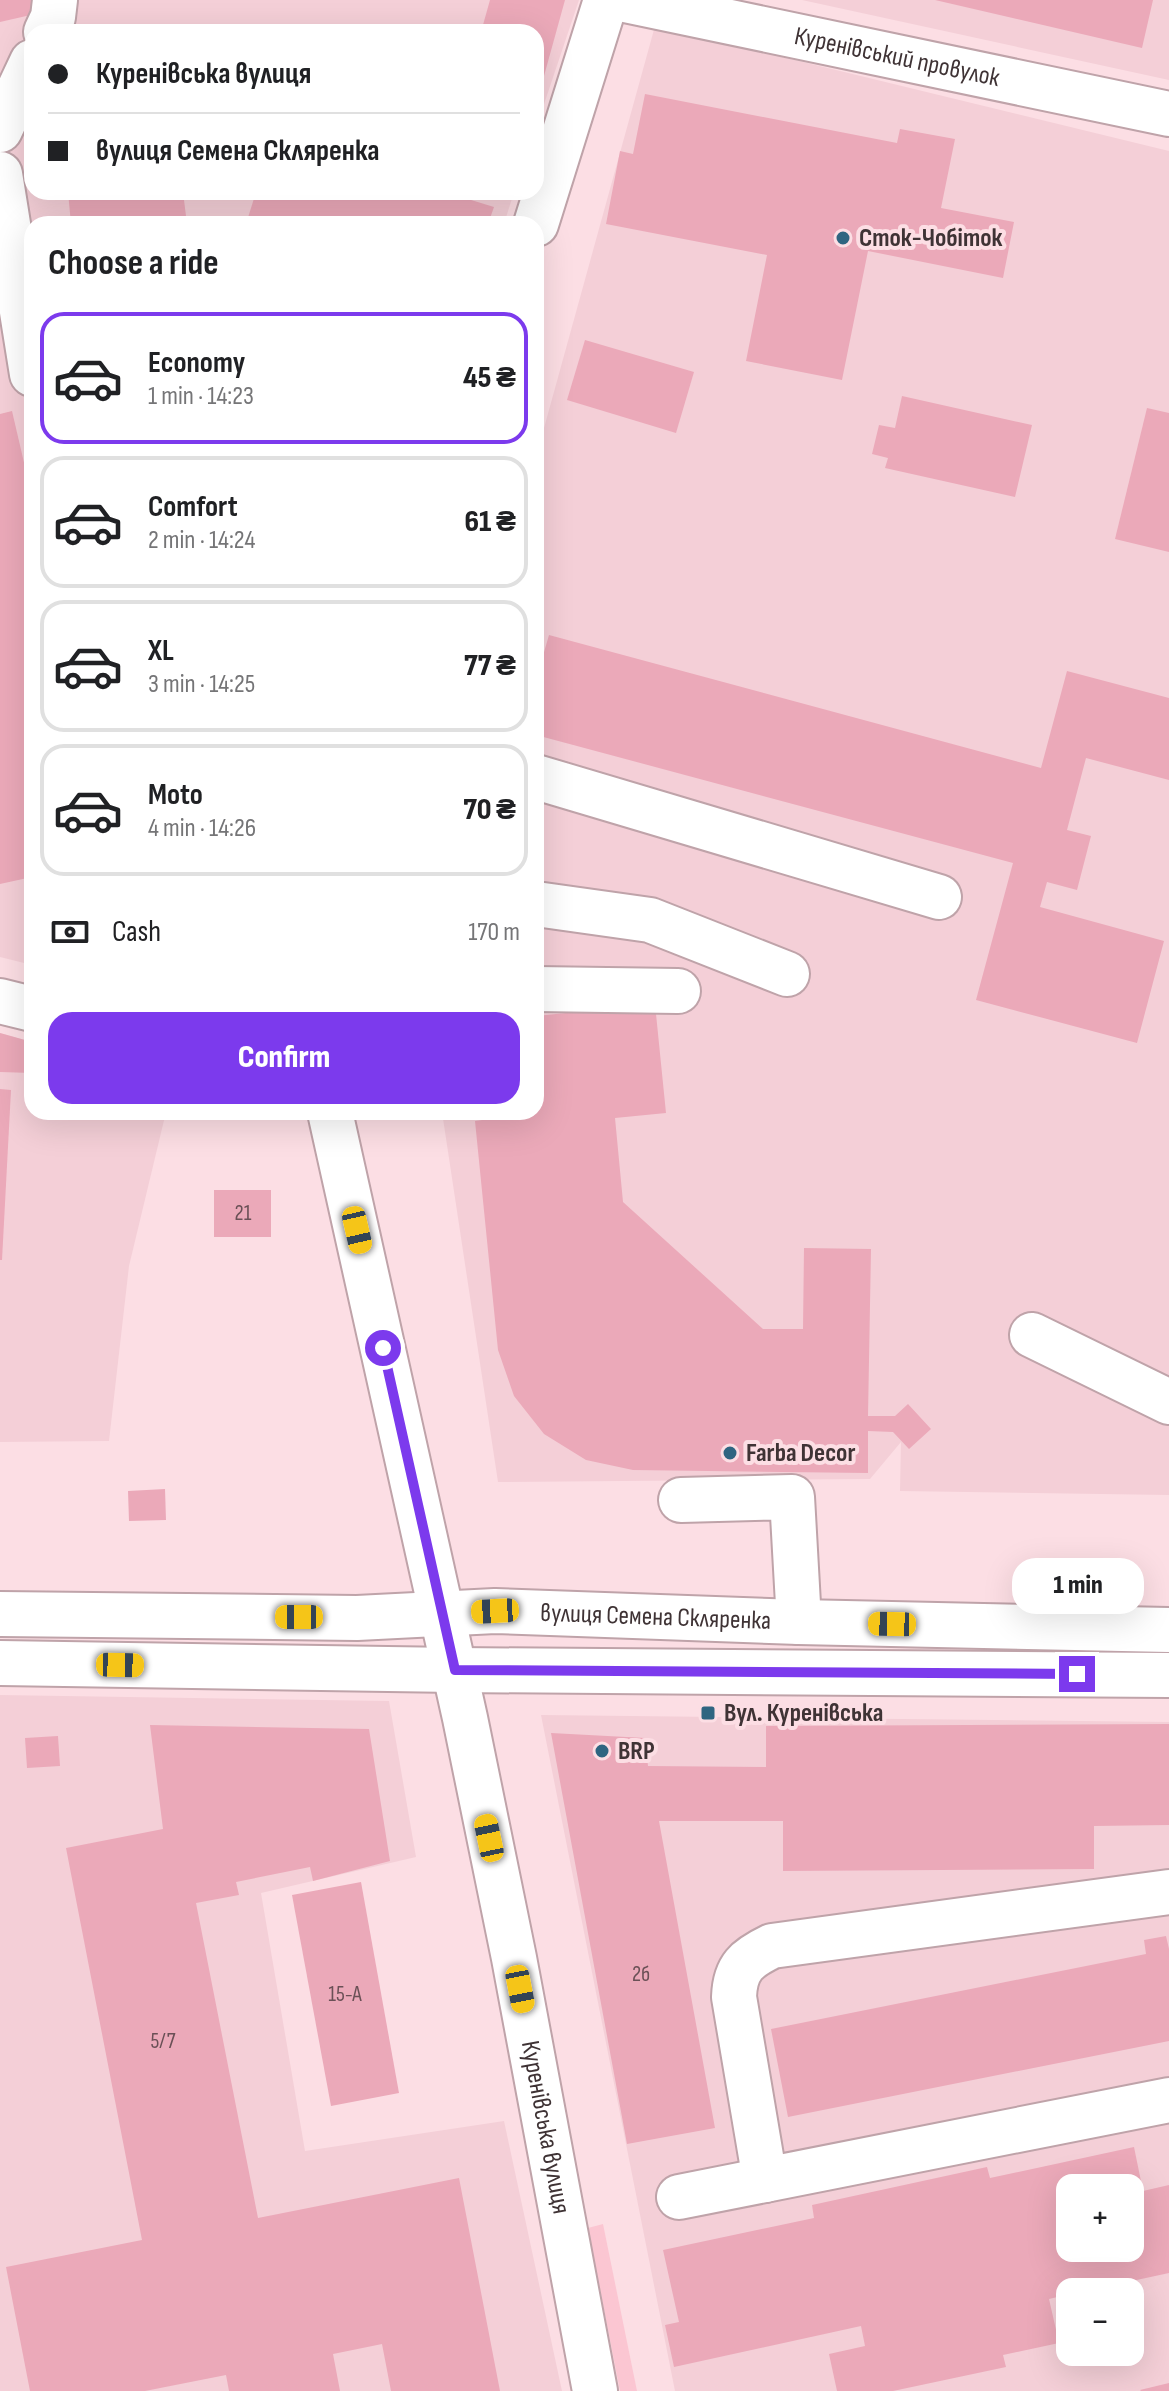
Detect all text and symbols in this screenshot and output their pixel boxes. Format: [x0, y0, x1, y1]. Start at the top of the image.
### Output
street label: Куренівський провулок [792, 20, 1003, 94]
text: Куренівська вулиця [96, 56, 311, 92]
text: вулиця Семена Скляренка [96, 133, 380, 169]
place label: Сток-Чобіток [859, 223, 1002, 254]
marker: Сток-Чобіток [834, 229, 852, 247]
text: Choose a ride [48, 242, 219, 285]
icon: car [52, 342, 124, 414]
text: Economy [148, 345, 245, 381]
text: 45 ₴ [463, 360, 516, 396]
text: 1 min · 14:23 [148, 381, 254, 412]
icon: car [52, 486, 124, 558]
text: Comfort [148, 489, 238, 525]
text: 61 ₴ [464, 504, 516, 540]
text: 2 min · 14:24 [148, 525, 255, 556]
icon: car [52, 630, 124, 702]
text: XL [148, 633, 174, 669]
text: 77 ₴ [464, 648, 516, 684]
text: 3 min · 14:25 [148, 669, 255, 700]
icon: car [52, 774, 124, 846]
text: Moto [148, 777, 203, 813]
text: 70 ₴ [463, 792, 516, 828]
text: 4 min · 14:26 [148, 813, 256, 844]
icon: cash [48, 910, 92, 954]
text: Cash [112, 914, 161, 950]
text: 170 m [468, 917, 520, 948]
button: Confirm [48, 1012, 520, 1104]
house number: 21 [235, 1200, 252, 1227]
car [340, 1204, 374, 1256]
route start [365, 1330, 401, 1366]
place label: Farba Decor [746, 1438, 855, 1469]
marker: Farba Decor [721, 1444, 739, 1462]
callout: 1 min [1011, 1558, 1143, 1614]
text: 1 min [1053, 1570, 1103, 1601]
street label: вулиця Семена Скляренка [540, 1597, 772, 1636]
car [470, 1598, 520, 1624]
car [275, 1605, 323, 1629]
car [868, 1612, 916, 1636]
car [96, 1653, 144, 1677]
route end [1059, 1656, 1095, 1692]
place label: Вул. Куренівська [724, 1698, 883, 1729]
marker: Вул. Куренівська [699, 1704, 717, 1722]
place label: BRP [618, 1736, 655, 1767]
marker: BRP [593, 1742, 611, 1760]
car [472, 1812, 506, 1864]
house number: 2б [632, 1961, 650, 1988]
car [504, 1963, 536, 2015]
house number: 15-А [328, 1981, 362, 2008]
house number: 5/7 [151, 2028, 176, 2055]
street label: Куренівська вулиця [514, 2038, 577, 2216]
map controls [1056, 2174, 1144, 2366]
button: + [1056, 2174, 1144, 2262]
button: − [1056, 2278, 1144, 2366]

